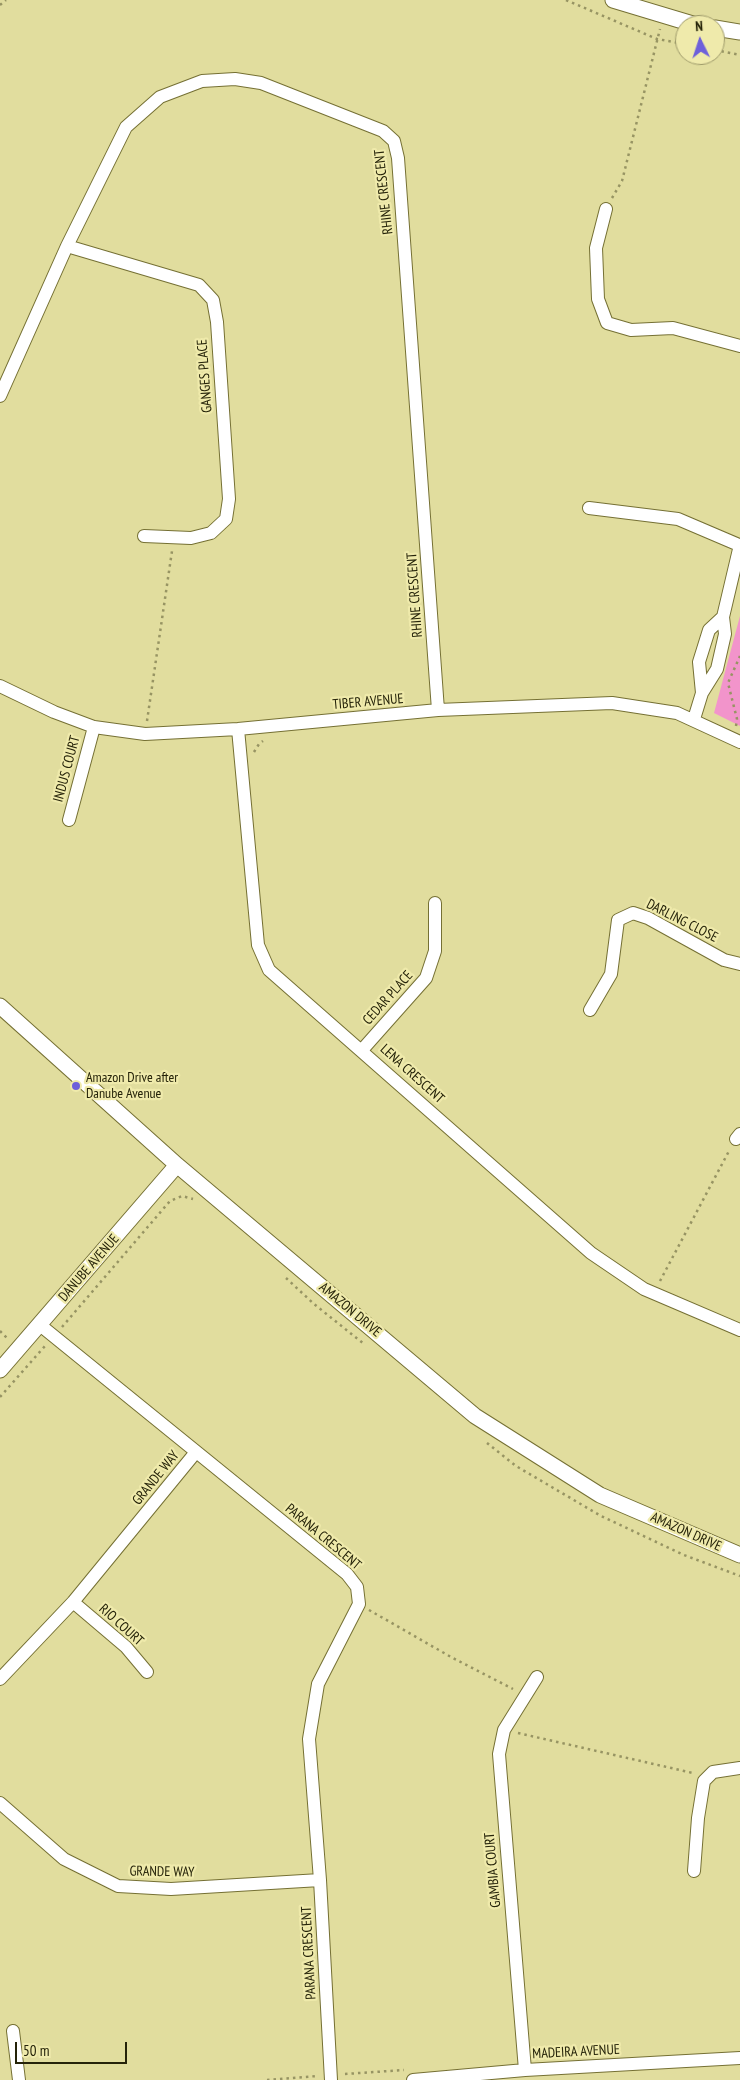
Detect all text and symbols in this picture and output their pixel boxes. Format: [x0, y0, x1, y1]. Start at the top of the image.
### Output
north arrow [675, 15, 725, 65]
text: N [695, 17, 703, 35]
street label: RHINE CRESCENT [371, 149, 397, 235]
street label: GANGES PLACE [194, 339, 216, 413]
street label: RHINE CRESCENT [404, 552, 426, 638]
street label: TIBER AVENUE [332, 691, 404, 713]
street label: INDUS COURT [50, 734, 84, 804]
street label: DARLING CLOSE [643, 896, 721, 946]
street label: CEDAR PLACE [359, 968, 417, 1028]
street label: LENA CRESCENT [377, 1041, 447, 1107]
place label: Amazon Drive after Danube Avenue [86, 1070, 178, 1102]
marker: Amazon Drive after Danube Avenue [70, 1080, 82, 1092]
street label: DANUBE AVENUE [55, 1231, 123, 1305]
street label: AMAZON DRIVE [316, 1279, 384, 1341]
street label: GRANDE WAY [129, 1447, 183, 1509]
street label: PARANA CRESCENT [282, 1500, 364, 1574]
street label: AMAZON DRIVE [648, 1509, 724, 1555]
street label: RIO COURT [95, 1601, 147, 1649]
street label: GAMBIA COURT [481, 1832, 505, 1908]
street label: GRANDE WAY [129, 1863, 195, 1881]
street label: PARANA CRESCENT [298, 1906, 320, 2000]
scale bar [18, 2032, 130, 2064]
text: 50 m [23, 2041, 49, 2060]
street label: MADEIRA AVENUE [532, 2041, 620, 2063]

